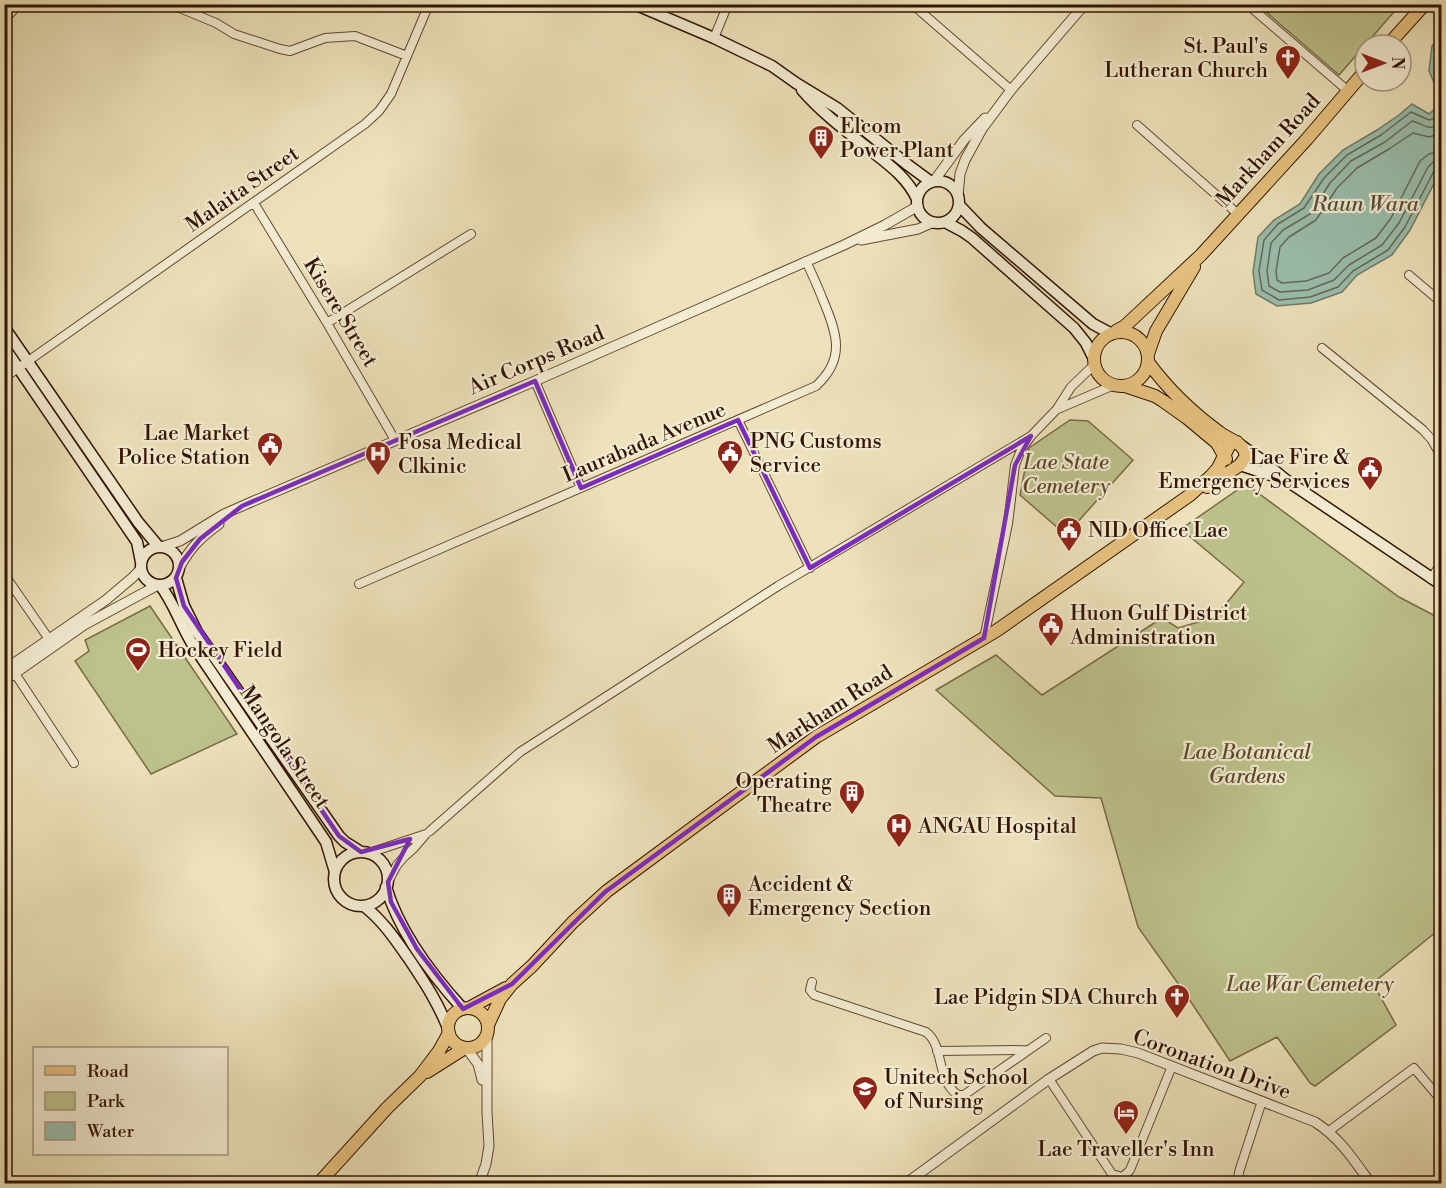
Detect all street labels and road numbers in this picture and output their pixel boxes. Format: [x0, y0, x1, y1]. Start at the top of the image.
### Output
street label: Markham Road [1211, 89, 1326, 213]
street label: Malaita Street [181, 141, 305, 238]
street label: Kisere Street [297, 253, 383, 372]
street label: Air Corps Road [464, 321, 608, 402]
street label: Laurabada Avenue [559, 397, 730, 489]
street label: Markham Road [763, 660, 898, 760]
street label: Mangola Street [234, 681, 335, 814]
street label: Coronation Drive [1129, 1024, 1294, 1106]

